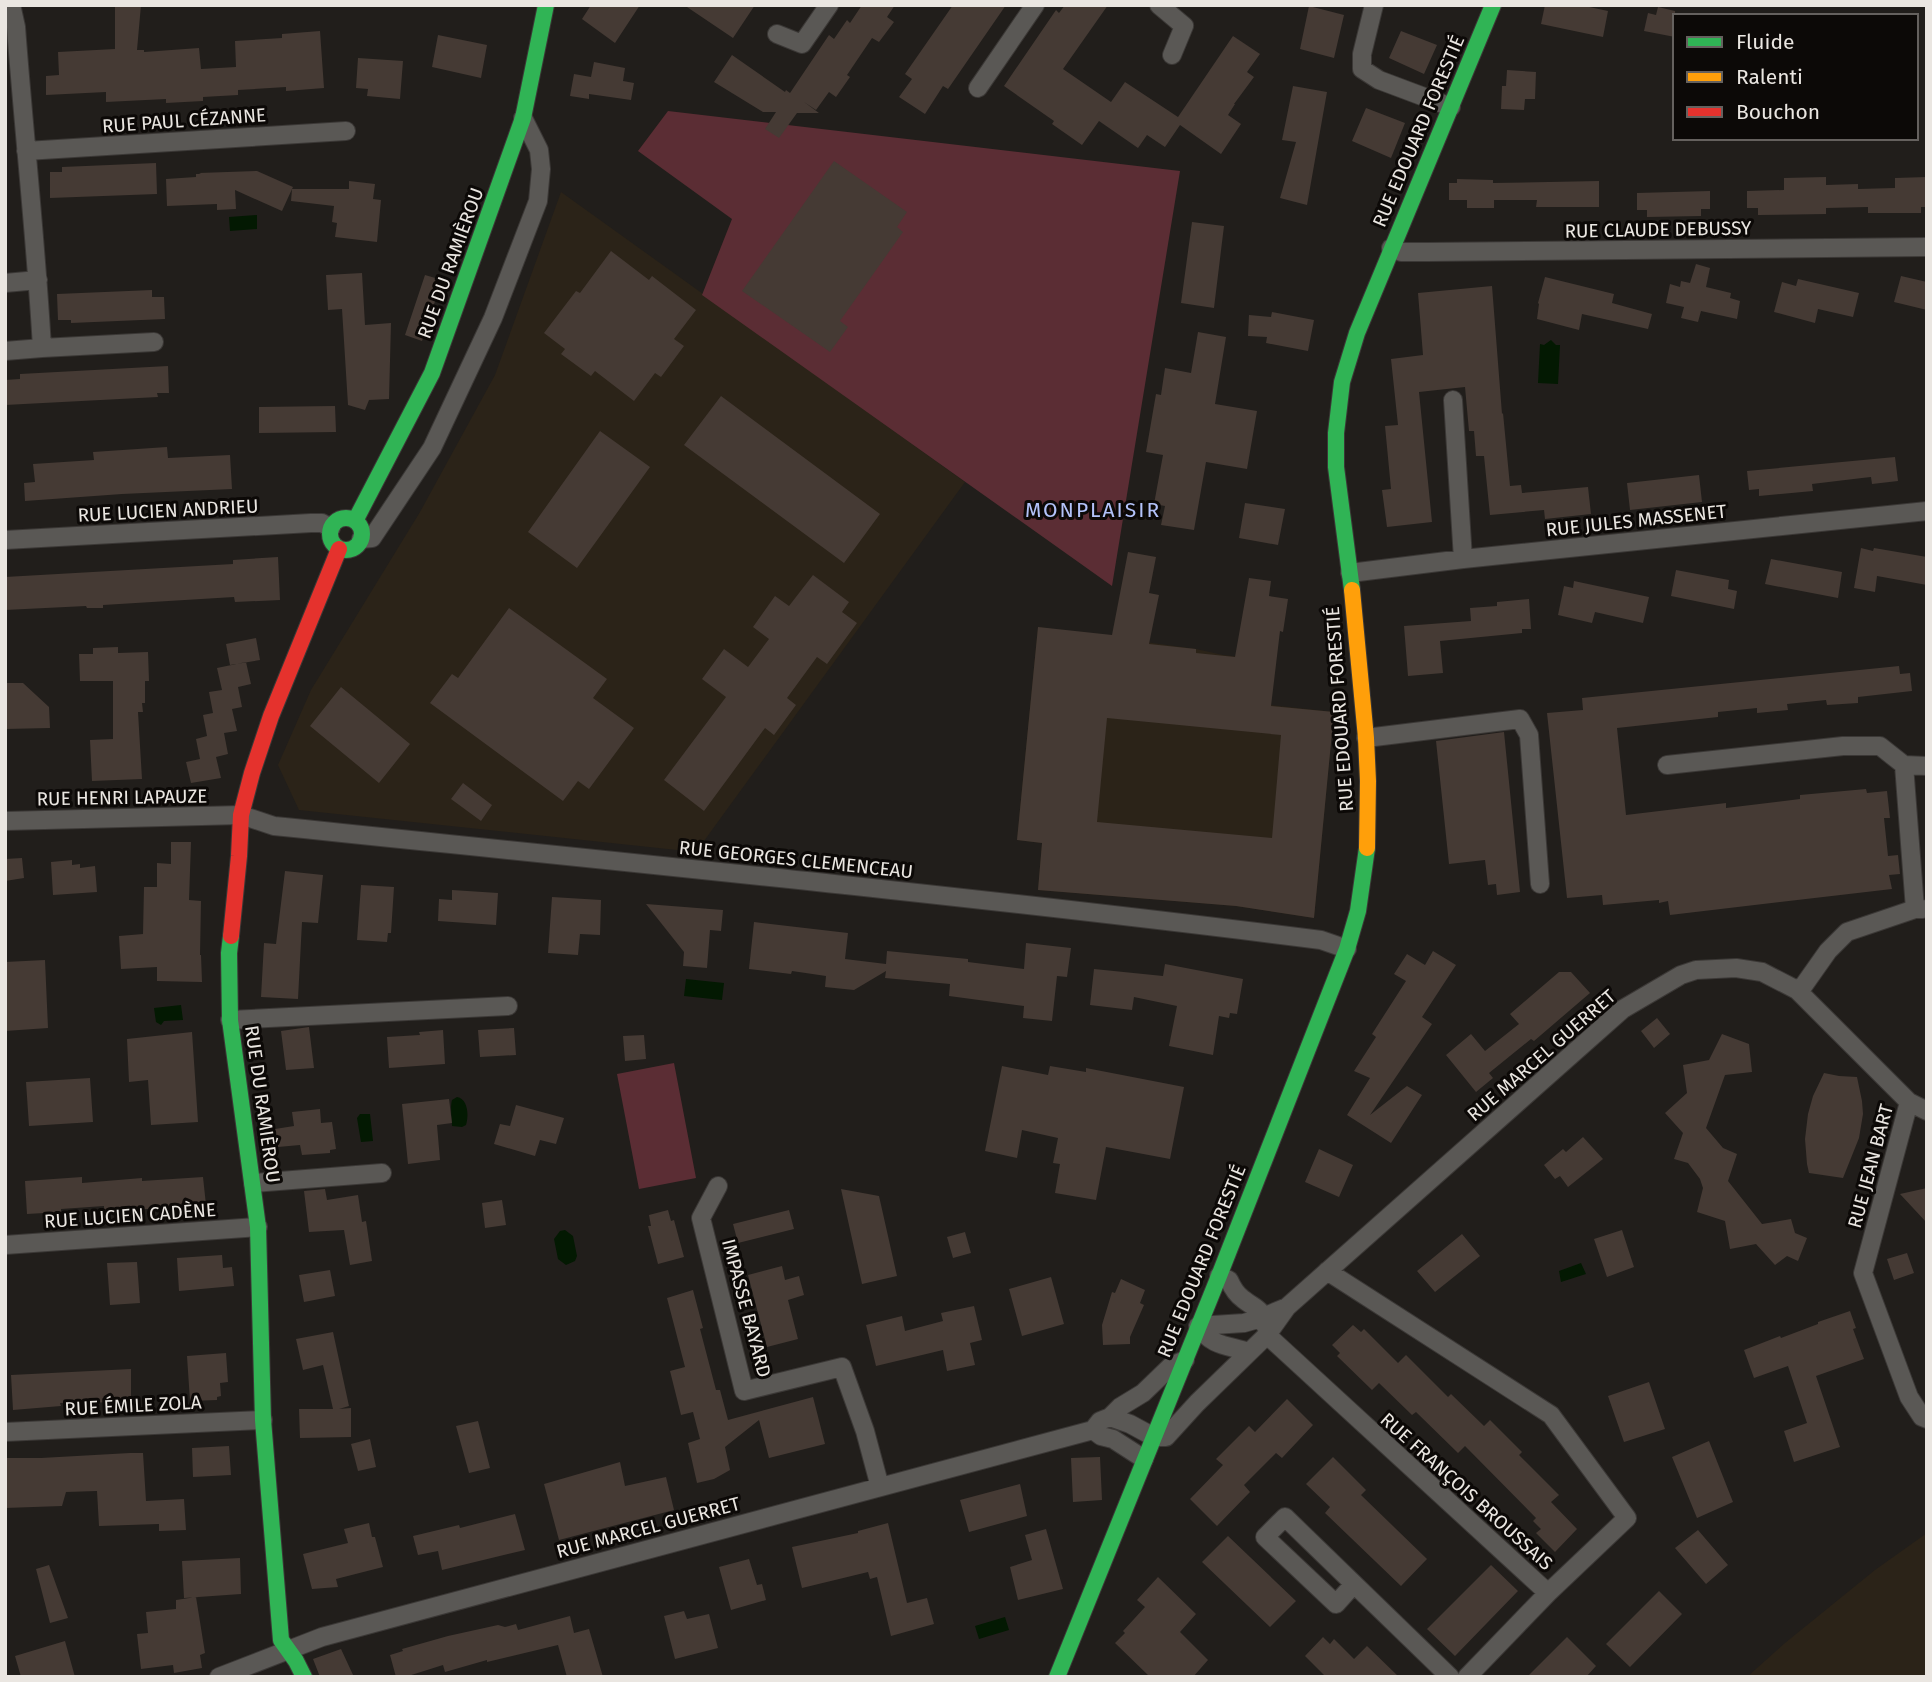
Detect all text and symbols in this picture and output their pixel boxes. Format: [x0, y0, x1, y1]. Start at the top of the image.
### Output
legend [1673, 14, 1918, 140]
text: Fluide [1736, 29, 1794, 55]
street label: RUE EDOUARD FORESTIÉ [1368, 32, 1469, 230]
text: Ralenti [1736, 64, 1803, 90]
text: Bouchon [1736, 99, 1820, 125]
street label: RUE PAUL CÉZANNE [101, 103, 267, 138]
street label: RUE DU RAMIÈROU [412, 185, 488, 342]
street label: RUE CLAUDE DEBUSSY [1564, 216, 1752, 243]
street label: RUE LUCIEN ANDRIEU [77, 494, 259, 527]
district label: MONPLAISIR [1025, 497, 1161, 523]
street label: RUE JULES MASSENET [1545, 500, 1728, 541]
street label: RUE EDOUARD FORESTIÉ [1321, 605, 1358, 812]
street label: RUE HENRI LAPAUZE [36, 785, 208, 810]
street label: RUE GEORGES CLEMENCEAU [678, 836, 914, 883]
street label: RUE MARCEL GUERRET [1462, 985, 1620, 1126]
street label: RUE DU RAMIÈROU [240, 1024, 285, 1184]
street label: RUE JEAN BART [1843, 1102, 1898, 1231]
street label: RUE EDOUARD FORESTIÉ [1152, 1161, 1251, 1361]
street label: RUE LUCIEN CADÈNE [43, 1198, 217, 1233]
street label: IMPASSE BAYARD [717, 1236, 776, 1380]
street label: RUE ÉMILE ZOLA [64, 1390, 202, 1421]
street label: RUE FRANÇOIS BROUSSAIS [1376, 1408, 1558, 1575]
street label: RUE MARCEL GUERRET [554, 1492, 743, 1563]

